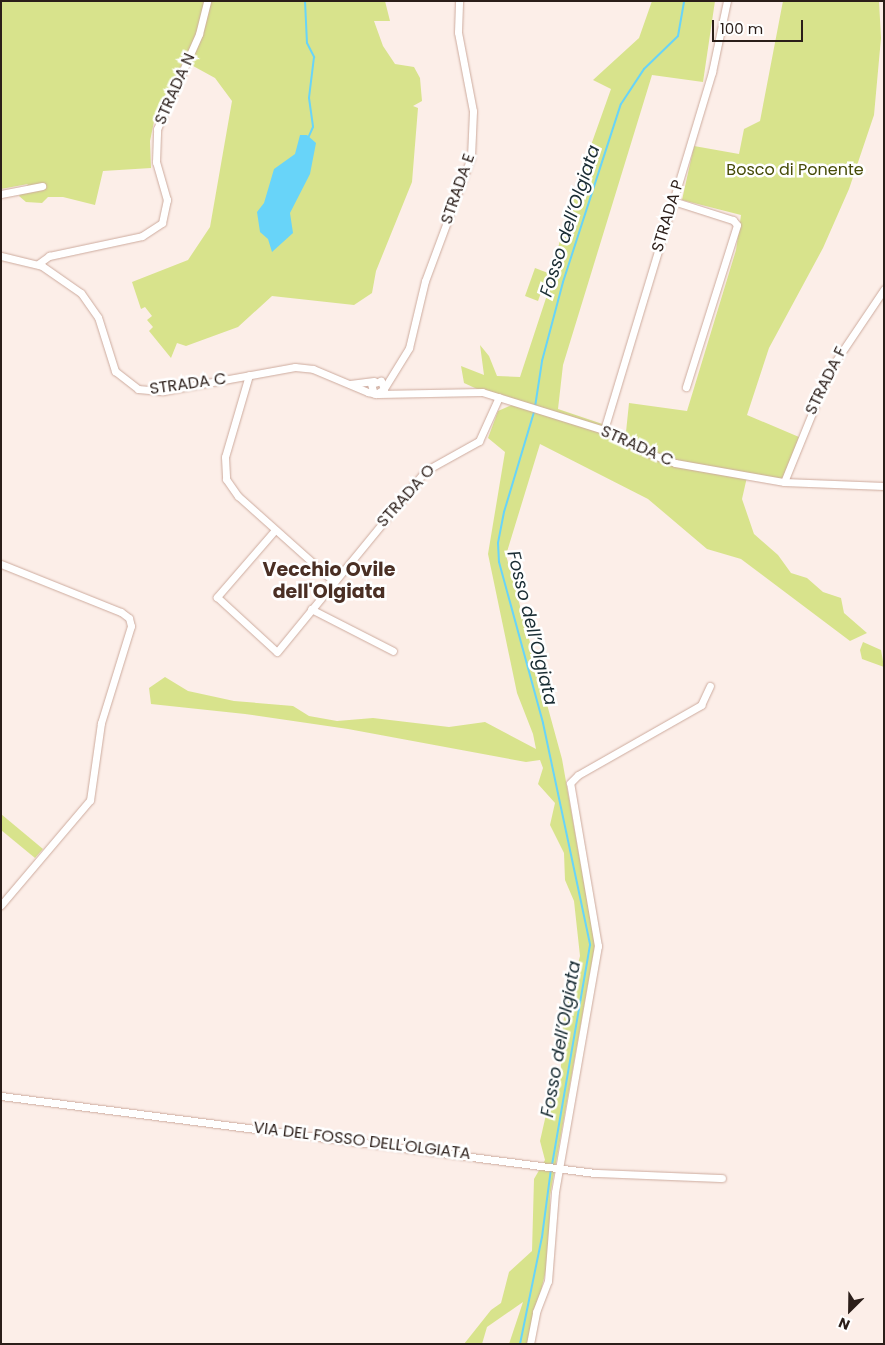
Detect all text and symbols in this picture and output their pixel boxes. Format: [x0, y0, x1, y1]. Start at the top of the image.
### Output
scale bar [715, 10, 806, 42]
text: 100 m [720, 18, 763, 39]
street label: STRADA N [151, 50, 199, 128]
water label: Fosso dell’Olgiata [535, 142, 605, 300]
street label: STRADA E [437, 151, 479, 227]
park label: Bosco di Ponente [726, 160, 864, 180]
street label: STRADA P [648, 178, 688, 254]
street label: STRADA F [801, 344, 851, 418]
street label: STRADA C [148, 369, 228, 399]
street label: STRADA C [598, 422, 676, 470]
street label: STRADA O [373, 461, 439, 531]
water label: Fosso dell’Olgiata [502, 549, 562, 707]
district label: Vecchio Ovile dell'Olgiata [263, 559, 395, 603]
water label: Fosso dell’Olgiata [537, 959, 585, 1119]
street label: VIA DEL FOSSO DELL'OLGIATA [252, 1118, 472, 1164]
north arrow [825, 1285, 875, 1335]
text: N [835, 1313, 853, 1335]

